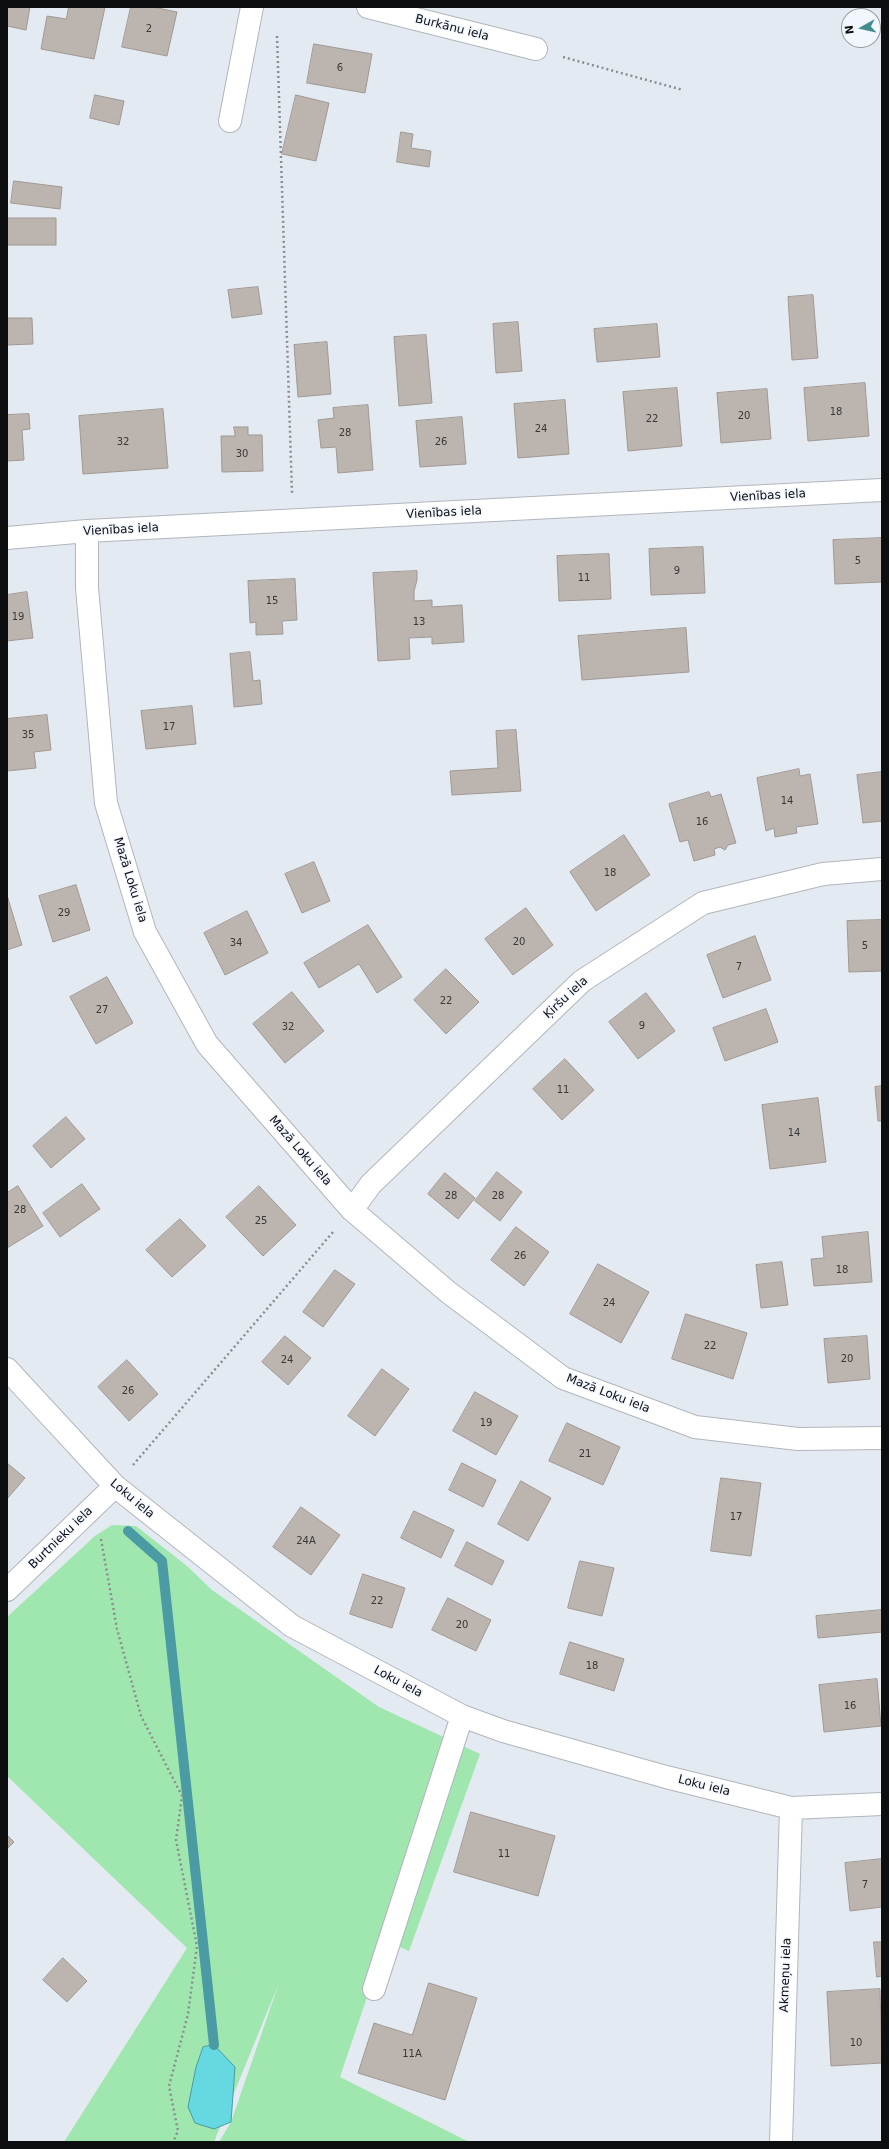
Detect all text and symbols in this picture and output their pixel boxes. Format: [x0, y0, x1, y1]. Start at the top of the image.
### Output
north arrow [841, 8, 881, 48]
street label: Burkānu iela [414, 12, 490, 44]
house number: 2 [146, 23, 152, 35]
text: N [843, 24, 857, 35]
house number: 6 [337, 62, 343, 74]
house number: 18 [830, 406, 842, 418]
house number: 20 [738, 410, 750, 422]
house number: 22 [646, 413, 658, 425]
house number: 24 [535, 423, 547, 435]
house number: 28 [339, 427, 351, 439]
house number: 32 [117, 436, 129, 448]
house number: 26 [435, 436, 447, 448]
house number: 30 [236, 448, 248, 460]
street label: Vienības iela [730, 487, 806, 505]
street label: Vienības iela [406, 504, 482, 522]
street label: Vienības iela [83, 521, 159, 539]
house number: 5 [855, 555, 861, 567]
house number: 9 [674, 565, 680, 577]
house number: 11 [578, 572, 590, 584]
house number: 15 [266, 595, 278, 607]
house number: 19 [12, 611, 24, 623]
house number: 13 [413, 616, 425, 628]
house number: 17 [163, 721, 175, 733]
house number: 35 [22, 729, 34, 741]
house number: 14 [781, 795, 793, 807]
house number: 16 [696, 816, 708, 828]
street label: Mazā Loku iela [110, 836, 150, 924]
house number: 18 [604, 867, 616, 879]
house number: 29 [58, 907, 70, 919]
house number: 20 [513, 936, 525, 948]
house number: 34 [230, 937, 242, 949]
house number: 5 [862, 940, 868, 952]
house number: 7 [736, 961, 742, 973]
street label: Ķiršu iela [541, 974, 591, 1022]
house number: 22 [440, 995, 452, 1007]
house number: 27 [96, 1004, 108, 1016]
house number: 9 [639, 1020, 645, 1032]
house number: 32 [282, 1021, 294, 1033]
house number: 11 [557, 1084, 569, 1096]
street label: Mazā Loku iela [266, 1113, 334, 1189]
house number: 14 [788, 1127, 800, 1139]
house number: 28 [445, 1190, 457, 1202]
house number: 28 [492, 1190, 504, 1202]
house number: 28 [14, 1204, 26, 1216]
house number: 25 [255, 1215, 267, 1227]
house number: 26 [514, 1250, 526, 1262]
house number: 18 [836, 1264, 848, 1276]
house number: 24 [603, 1297, 615, 1309]
house number: 22 [704, 1340, 716, 1352]
house number: 20 [841, 1353, 853, 1365]
house number: 24 [281, 1354, 293, 1366]
street label: Mazā Loku iela [564, 1371, 652, 1417]
house number: 26 [122, 1385, 134, 1397]
house number: 19 [480, 1417, 492, 1429]
house number: 21 [579, 1448, 591, 1460]
street label: Loku iela [107, 1476, 157, 1522]
street label: Burtnieku iela [26, 1504, 96, 1572]
house number: 17 [730, 1511, 742, 1523]
house number: 24A [296, 1535, 316, 1547]
house number: 22 [371, 1595, 383, 1607]
house number: 20 [456, 1619, 468, 1631]
house number: 18 [586, 1660, 598, 1672]
street label: Loku iela [371, 1663, 425, 1701]
house number: 16 [844, 1700, 856, 1712]
street label: Loku iela [676, 1773, 732, 1799]
house number: 11 [498, 1848, 510, 1860]
house number: 7 [862, 1879, 868, 1891]
street label: Akmeņu iela [778, 1937, 794, 2013]
house number: 10 [850, 2037, 862, 2049]
house number: 11A [402, 2048, 422, 2060]

